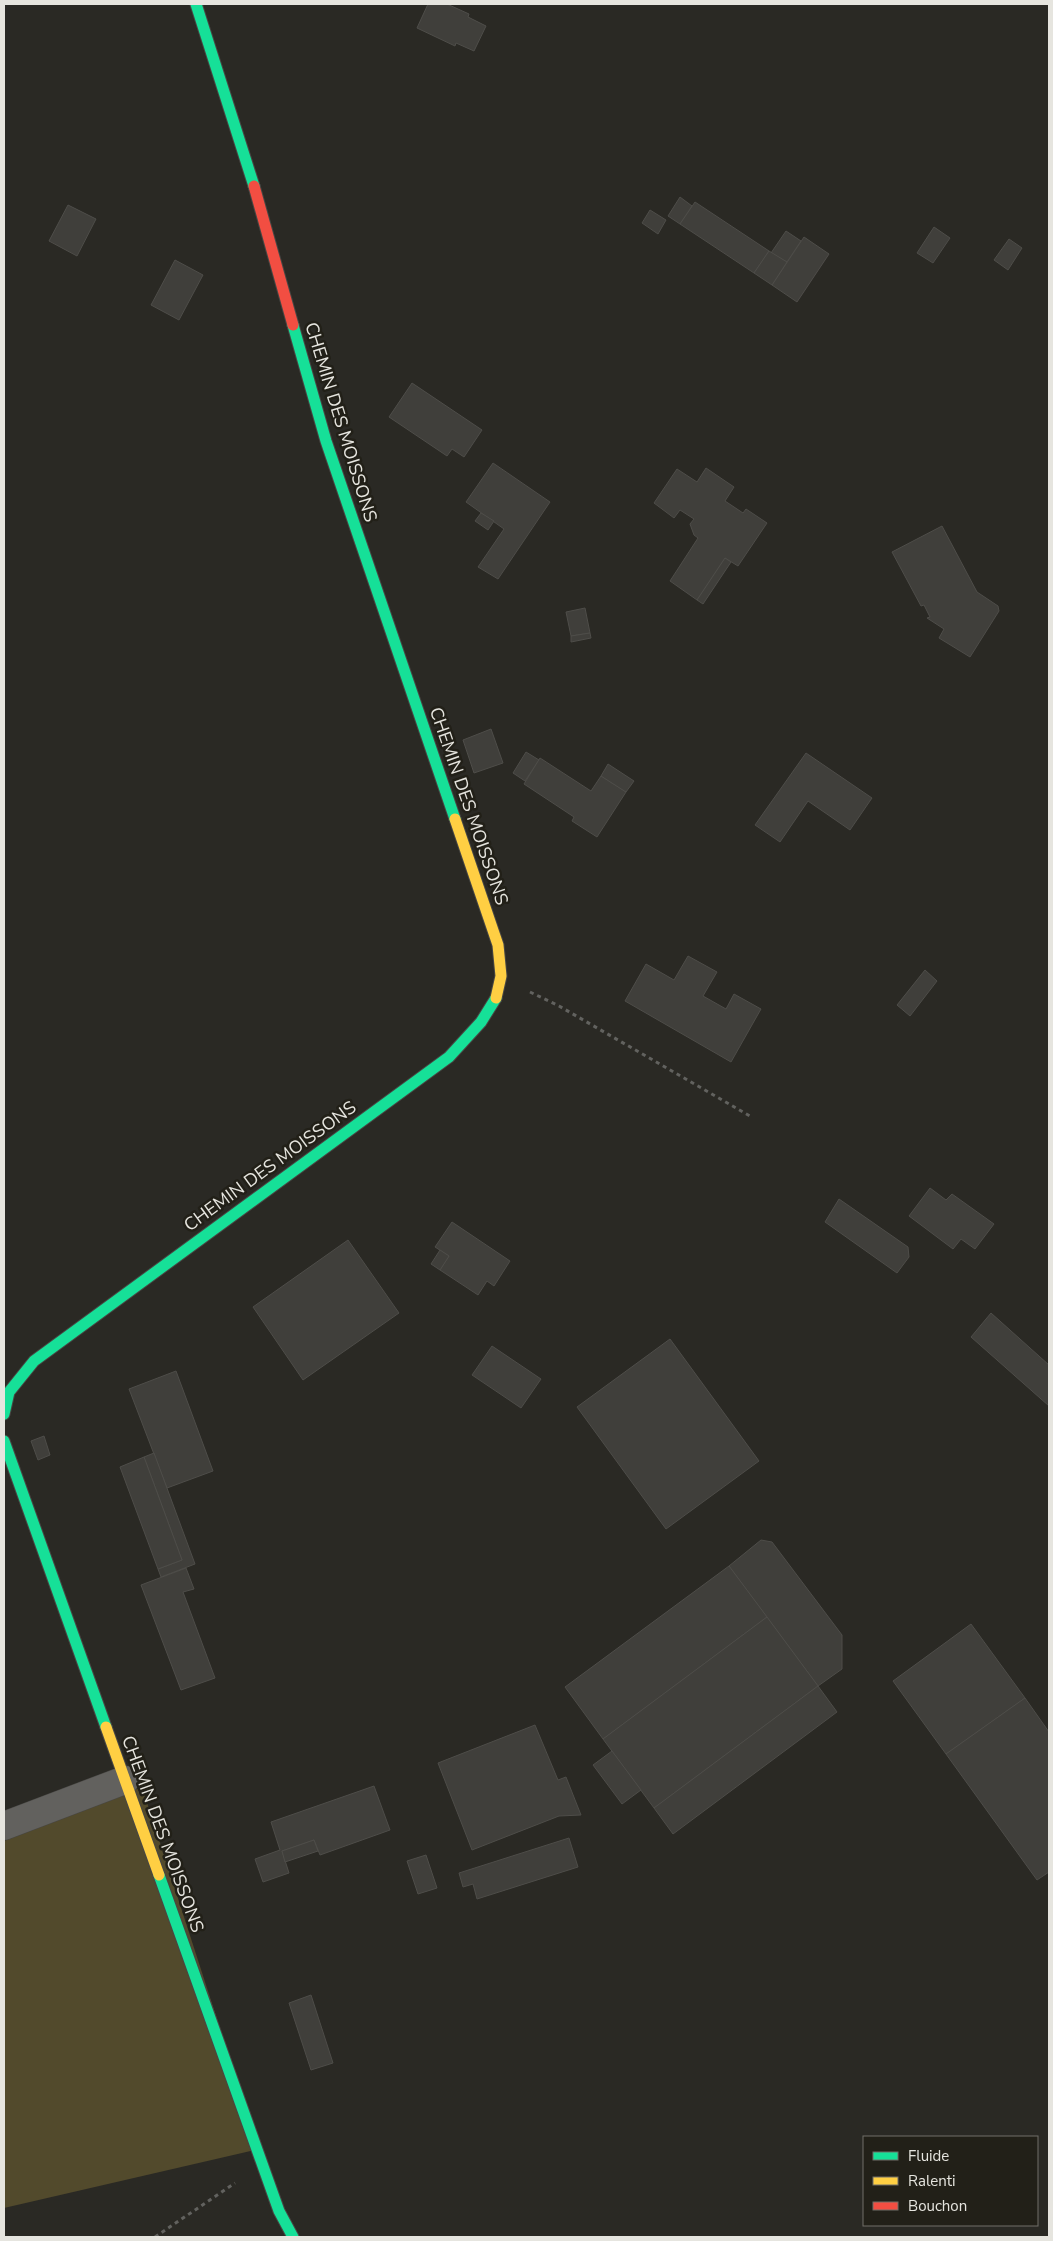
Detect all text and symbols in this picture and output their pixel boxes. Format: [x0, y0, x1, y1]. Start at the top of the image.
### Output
street label: CHEMIN DES MOISSONS [299, 319, 383, 525]
street label: CHEMIN DES MOISSONS [424, 704, 514, 908]
street label: CHEMIN DES MOISSONS [179, 1095, 361, 1237]
street label: CHEMIN DES MOISSONS [116, 1732, 210, 1936]
legend [863, 2136, 1038, 2226]
text: Fluide [908, 2146, 949, 2166]
text: Ralenti [908, 2171, 956, 2191]
text: Bouchon [908, 2196, 967, 2216]

